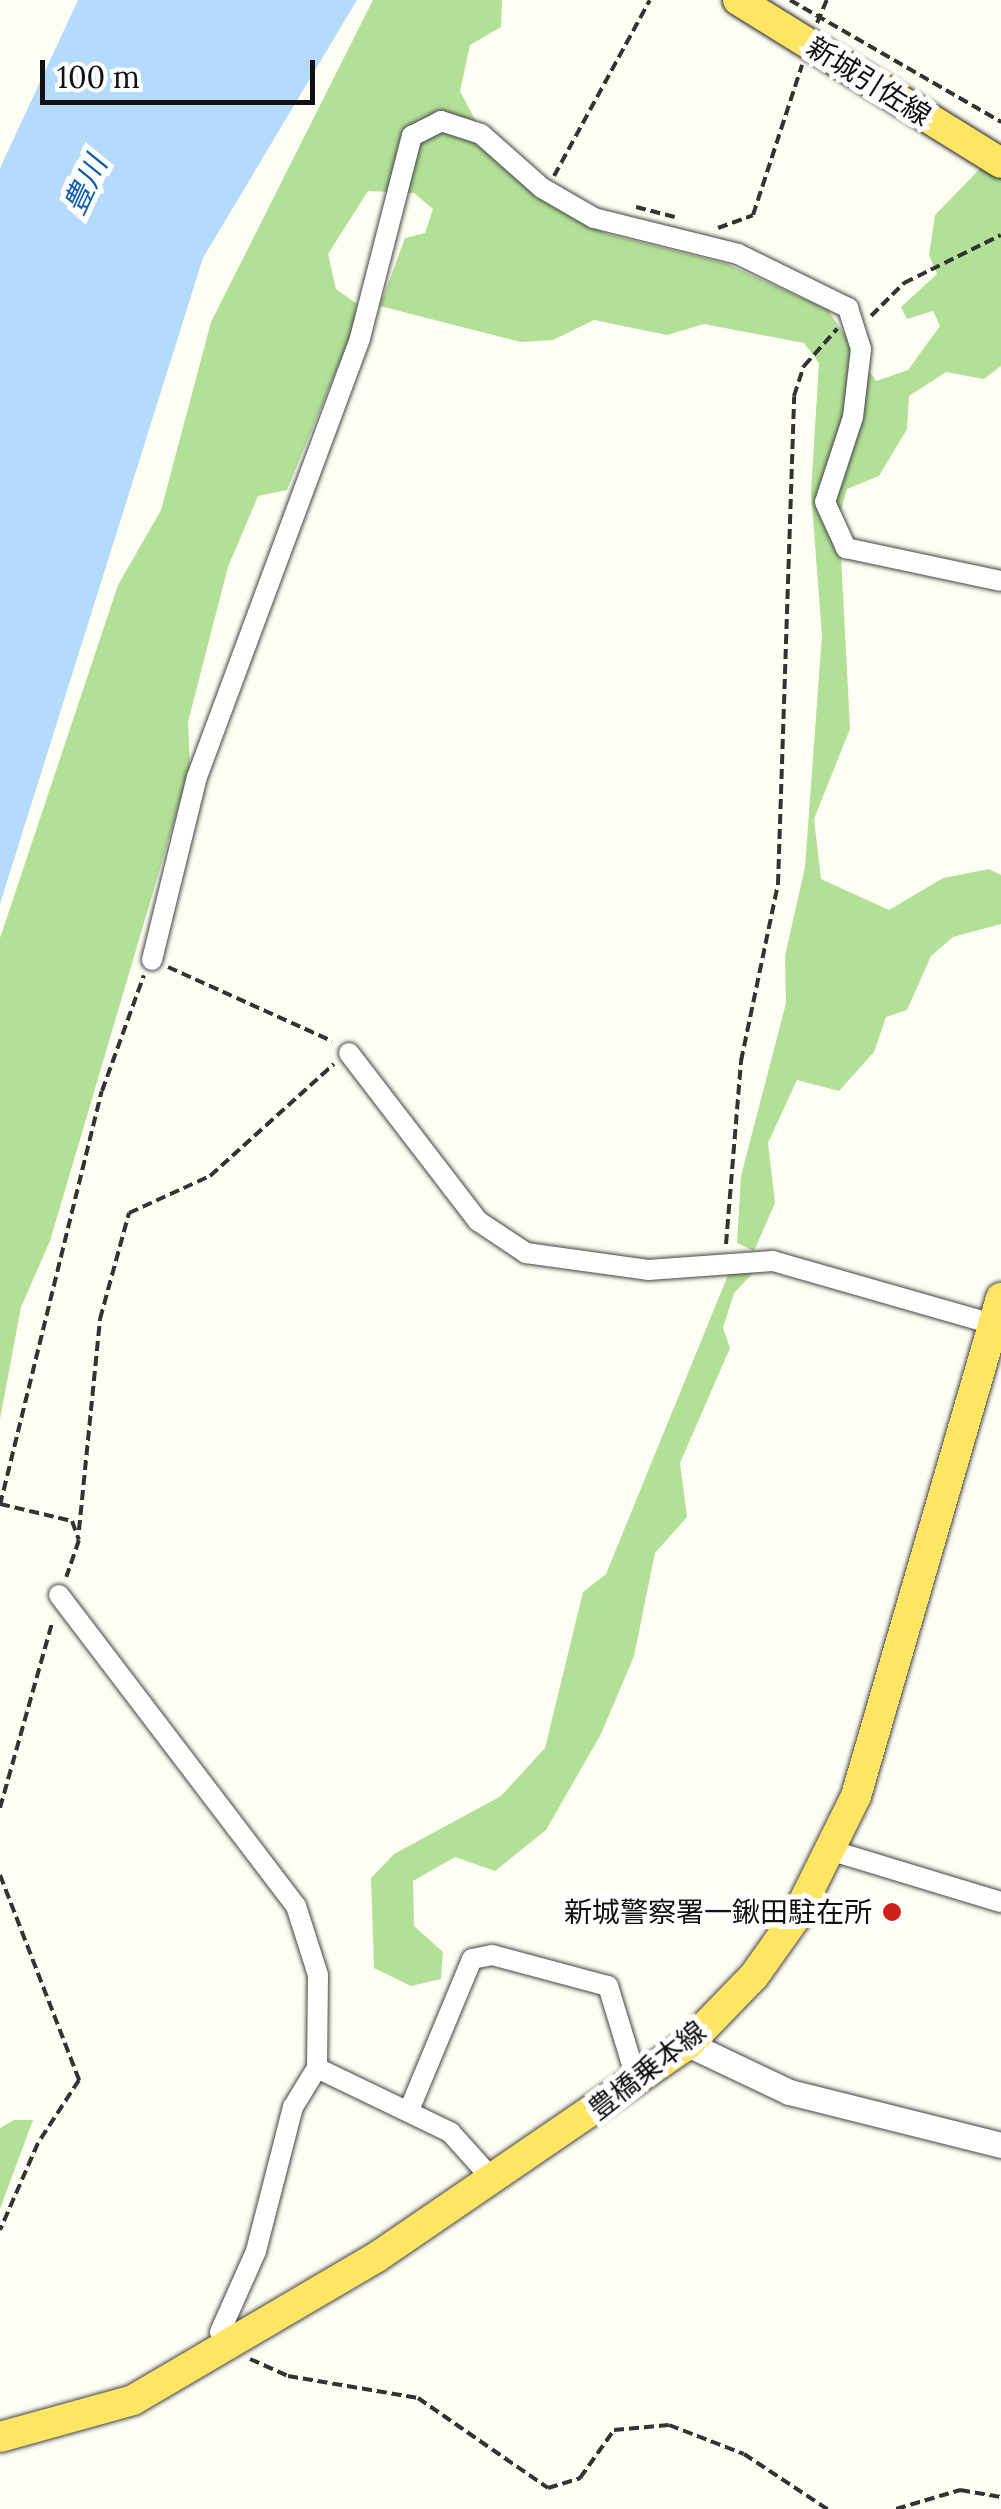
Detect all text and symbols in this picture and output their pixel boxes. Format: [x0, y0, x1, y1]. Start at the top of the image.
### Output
street label: 新城引佐線 [801, 30, 937, 132]
scale bar [45, 40, 320, 102]
text: 100 m [57, 58, 140, 96]
water label: 豊川 [56, 150, 114, 220]
place label: 新城警察署一鍬田駐在所 [564, 1895, 872, 1929]
marker: 新城警察署一鍬田駐在所 [881, 1901, 903, 1923]
street label: 豊橋乗本線 [581, 2014, 713, 2126]

